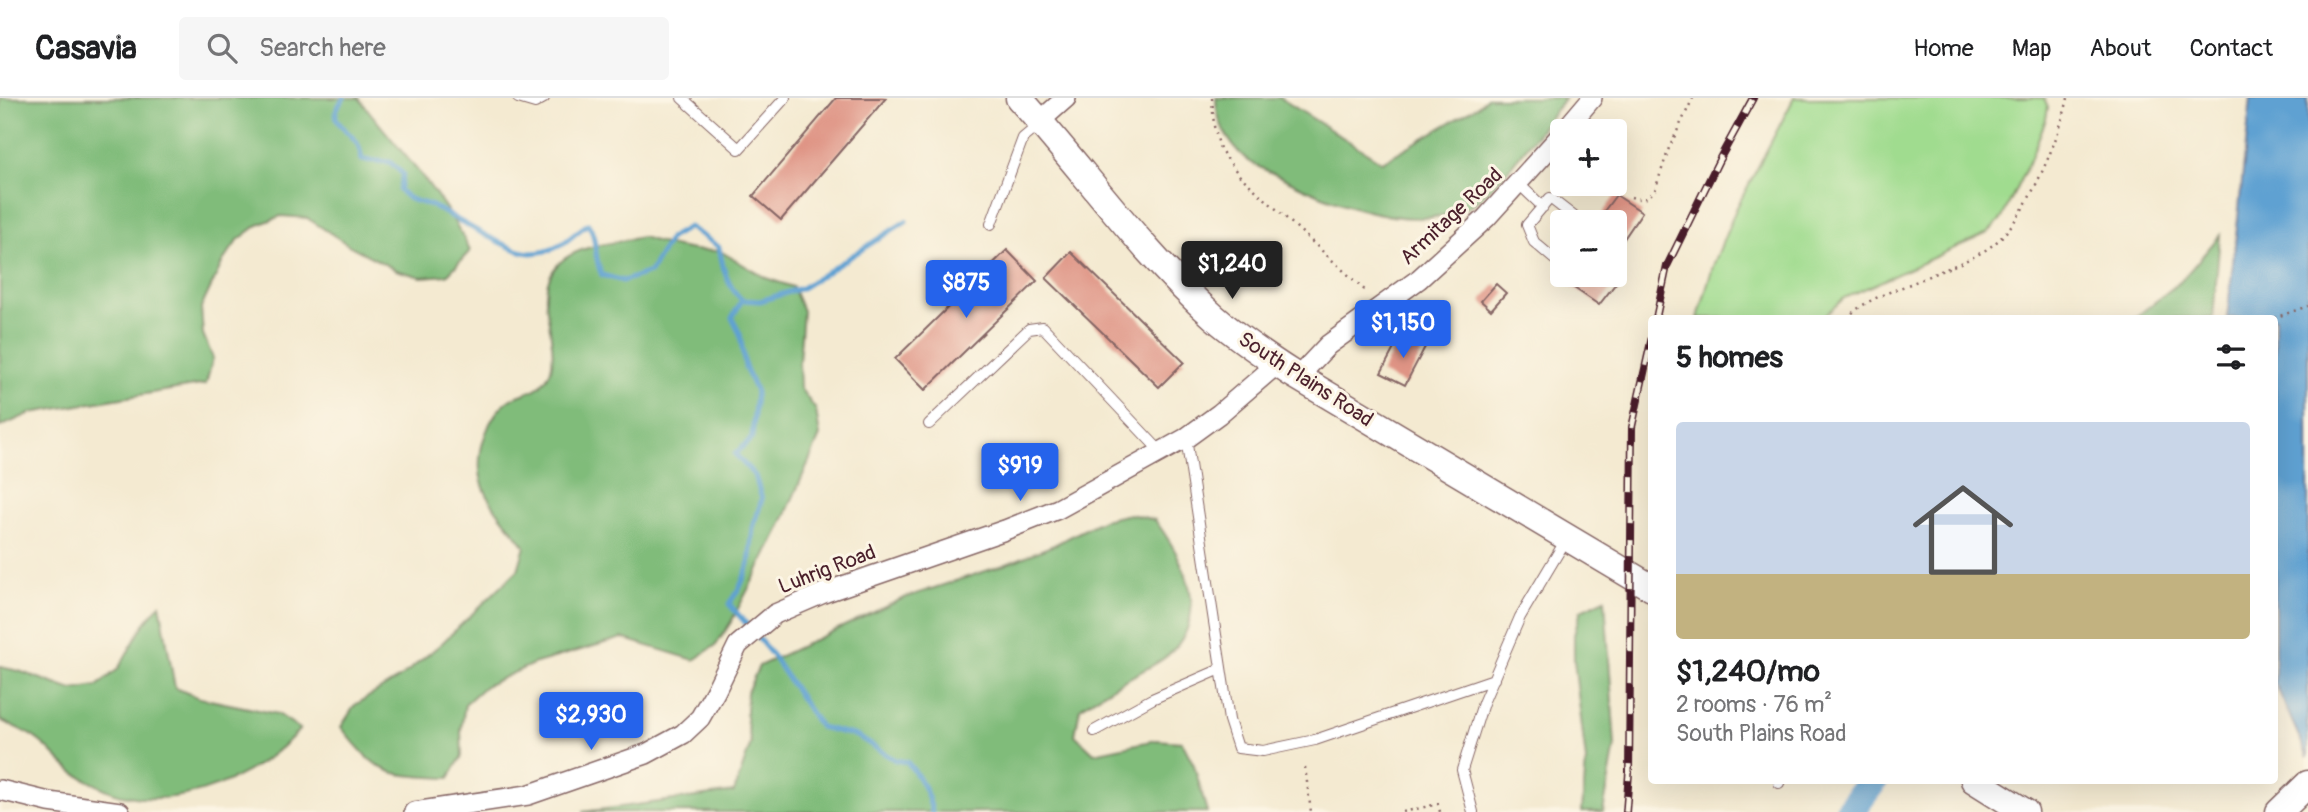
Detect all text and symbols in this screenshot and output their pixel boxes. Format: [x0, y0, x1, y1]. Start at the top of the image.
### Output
search box [179, 17, 669, 80]
text: Casavia [35, 28, 137, 69]
icon: search [203, 29, 241, 67]
text: Search here [259, 32, 386, 64]
text: Home [1913, 34, 1974, 63]
text: Map [2012, 34, 2052, 63]
text: About [2090, 34, 2152, 63]
text: Contact [2190, 34, 2273, 63]
map controls [1550, 119, 1627, 287]
button: + [1550, 119, 1627, 196]
street label: Armitage Road [1394, 162, 1508, 271]
button: − [1550, 210, 1627, 287]
pin: $1,240 [1175, 242, 1289, 301]
text: $1,240 [1197, 249, 1267, 278]
pin: $875 [925, 260, 1007, 320]
text: $875 [942, 268, 990, 297]
pin: $1,150 [1346, 300, 1460, 360]
text: $1,150 [1371, 308, 1435, 337]
street label: South Plains Road [1233, 326, 1378, 433]
icon: filters [2212, 338, 2250, 376]
text: 5 homes [1676, 339, 1783, 376]
pin: $919 [979, 444, 1061, 503]
text: $919 [997, 451, 1043, 480]
icon: home [1900, 467, 2026, 593]
street label: Luhrig Road [775, 539, 880, 600]
text: $1,240/mo [1676, 653, 1820, 690]
text: 2 rooms · 76 m² [1676, 690, 1832, 719]
pin: $2,930 [534, 692, 648, 752]
text: $2,930 [555, 700, 627, 729]
text: South Plains Road [1676, 719, 1847, 748]

